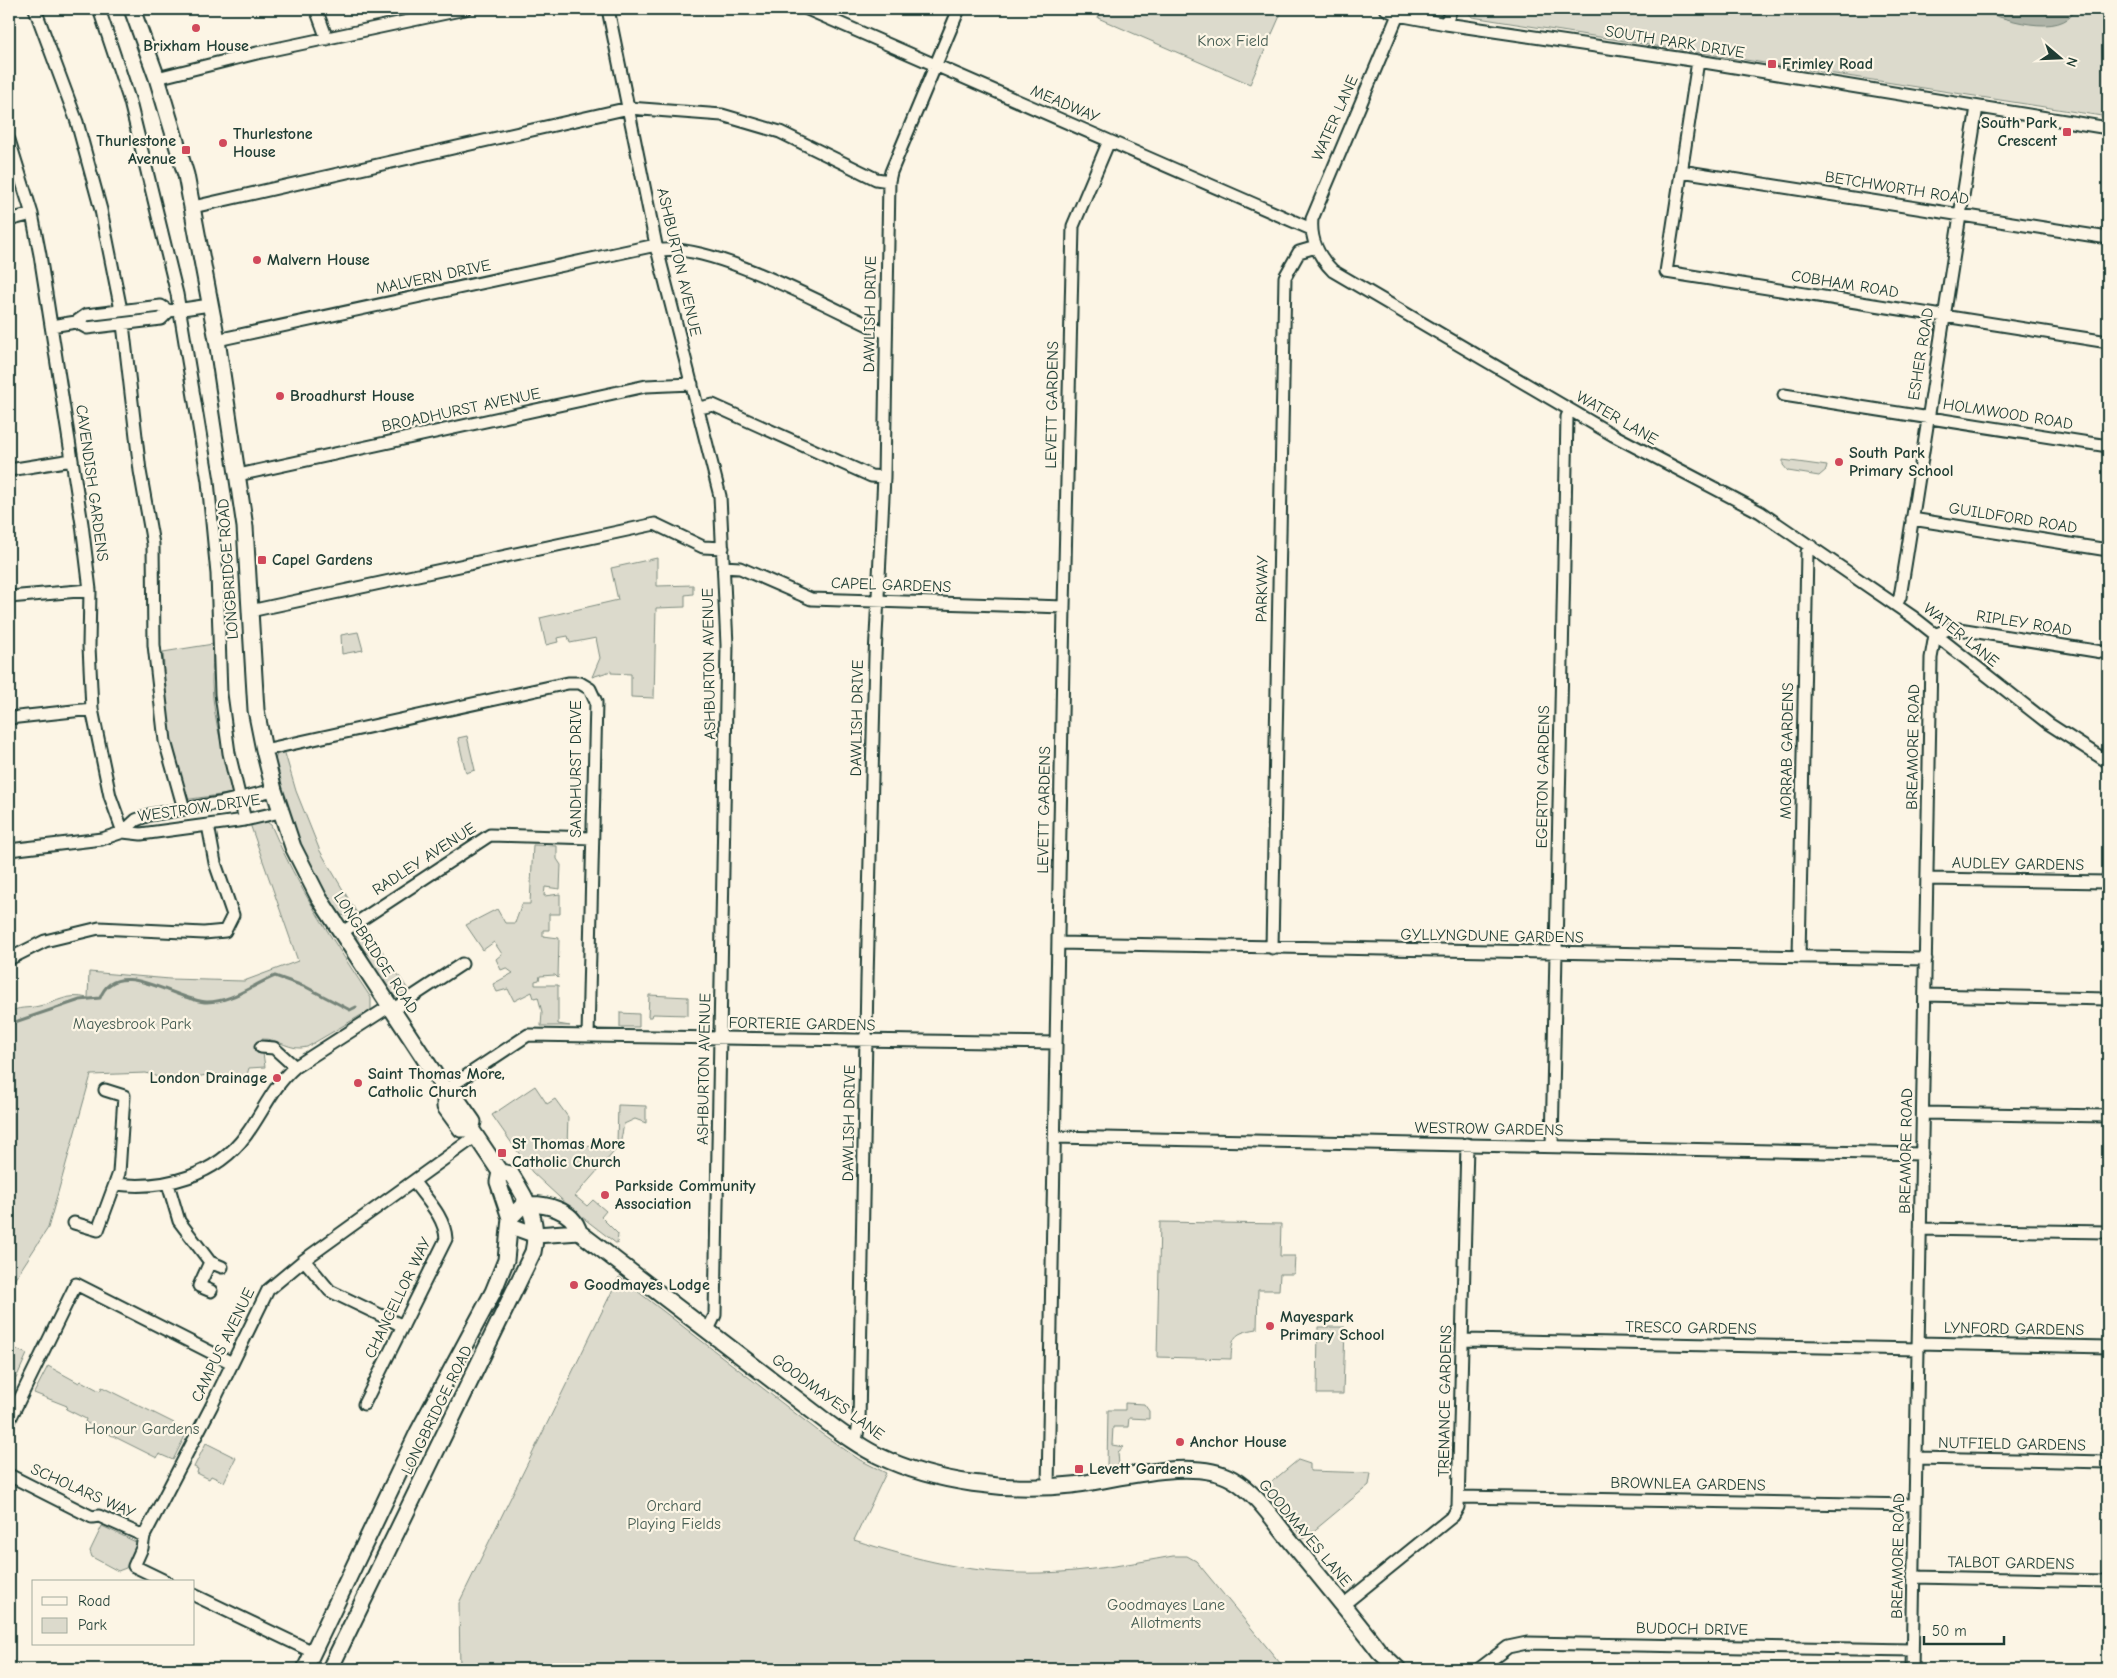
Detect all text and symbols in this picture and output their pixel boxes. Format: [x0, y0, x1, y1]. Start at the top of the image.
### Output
marker: Brixham House [190, 22, 202, 34]
street label: SOUTH PARK DRIVE [1604, 22, 1746, 62]
park label: Knox Field [1197, 32, 1269, 50]
north arrow [2034, 32, 2084, 82]
place label: Brixham House [143, 37, 249, 55]
place label: Frimley Road [1782, 55, 1873, 73]
text: N [2062, 55, 2081, 69]
marker: Frimley Road [1766, 58, 1778, 70]
street label: WATER LANE [1308, 72, 1362, 163]
street label: MEADWAY [1028, 81, 1103, 127]
place label: South Park Crescent [1981, 114, 2058, 150]
place label: Thurlestone House [233, 125, 313, 161]
marker: South Park Crescent [2061, 126, 2073, 138]
place label: Thurlestone Avenue [96, 132, 176, 168]
marker: Thurlestone House [217, 137, 229, 149]
marker: Thurlestone Avenue [180, 144, 192, 156]
street label: BETCHWORTH ROAD [1824, 168, 1970, 208]
street label: ASHBURTON AVENUE [653, 186, 705, 338]
place label: Malvern House [267, 251, 370, 269]
marker: Malvern House [251, 254, 263, 266]
street label: DAWLISH DRIVE [860, 255, 880, 372]
street label: MALVERN DRIVE [374, 256, 493, 298]
street label: COBHAM ROAD [1790, 267, 1900, 301]
street label: ESHER ROAD [1905, 306, 1937, 402]
street label: LEVETT GARDENS [1042, 341, 1062, 469]
street label: BROADHURST AVENUE [380, 384, 542, 436]
place label: Broadhurst House [290, 387, 414, 405]
street label: WATER LANE [1573, 387, 1661, 449]
marker: Broadhurst House [274, 390, 286, 402]
street label: HOLMWOOD ROAD [1942, 395, 2074, 433]
street label: CAVENDISH GARDENS [72, 403, 112, 563]
place label: South Park Primary School [1849, 444, 1954, 480]
marker: South Park Primary School [1833, 456, 1845, 468]
street label: LONGBRIDGE ROAD [214, 498, 242, 640]
street label: GUILDFORD ROAD [1947, 499, 2079, 537]
place label: Capel Gardens [272, 551, 373, 569]
marker: Capel Gardens [256, 554, 268, 566]
street label: PARKWAY [1252, 555, 1272, 623]
street label: CAPEL GARDENS [831, 574, 952, 596]
street label: ASHBURTON AVENUE [699, 588, 719, 740]
street label: WATER LANE [1920, 599, 2002, 671]
street label: RIPLEY ROAD [1975, 607, 2073, 639]
street label: DAWLISH DRIVE [847, 659, 867, 776]
street label: MORRAB GARDENS [1777, 682, 1797, 819]
street label: BREAMORE ROAD [1903, 684, 1923, 810]
street label: SANDHURST DRIVE [567, 700, 585, 838]
street label: EGERTON GARDENS [1533, 705, 1553, 849]
street label: LEVETT GARDENS [1034, 746, 1054, 874]
street label: WESTROW DRIVE [137, 790, 262, 826]
street label: RADLEY AVENUE [369, 819, 479, 899]
street label: AUDLEY GARDENS [1952, 854, 2084, 874]
street label: LONGBRIDGE ROAD [330, 889, 422, 1017]
street label: GYLLYNGDUNE GARDENS [1400, 925, 1584, 947]
street label: ASHBURTON AVENUE [694, 993, 714, 1145]
street label: FORTERIE GARDENS [728, 1014, 876, 1034]
park label: Mayesbrook Park [73, 1015, 192, 1033]
street label: DAWLISH DRIVE [839, 1064, 859, 1181]
place label: Saint Thomas More, Catholic Church [368, 1065, 505, 1101]
place label: London Drainage [149, 1069, 267, 1087]
marker: London Drainage [271, 1072, 283, 1084]
marker: Saint Thomas More, Catholic Church [352, 1077, 364, 1089]
street label: BREAMORE ROAD [1896, 1088, 1916, 1214]
street label: WESTROW GARDENS [1414, 1119, 1564, 1139]
place label: St Thomas More Catholic Church [512, 1135, 625, 1171]
marker: St Thomas More Catholic Church [496, 1147, 508, 1159]
place label: Parkside Community Association [615, 1177, 756, 1213]
marker: Parkside Community Association [599, 1189, 611, 1201]
street label: CHANCELLOR WAY [361, 1234, 435, 1361]
place label: Goodmayes Lodge [584, 1276, 710, 1294]
marker: Goodmayes Lodge [568, 1279, 580, 1291]
street label: CAMPUS AVENUE [188, 1285, 259, 1405]
place label: Mayespark Primary School [1280, 1308, 1385, 1344]
street label: TRESCO GARDENS [1625, 1318, 1757, 1338]
street label: LYNFORD GARDENS [1944, 1319, 2084, 1339]
marker: Mayespark Primary School [1264, 1320, 1276, 1332]
street label: TRENANCE GARDENS [1435, 1325, 1455, 1477]
street label: LONGBRIDGE ROAD [398, 1343, 476, 1477]
street label: GOODMAYES LANE [768, 1350, 888, 1444]
park label: Honour Gardens [85, 1420, 200, 1438]
place label: Anchor House [1190, 1433, 1287, 1451]
street label: NUTFIELD GARDENS [1938, 1434, 2086, 1454]
marker: Anchor House [1174, 1436, 1186, 1448]
street label: SCHOLARS WAY [28, 1460, 138, 1522]
place label: Levett Gardens [1089, 1460, 1193, 1478]
marker: Levett Gardens [1073, 1463, 1085, 1475]
street label: BROWNLEA GARDENS [1610, 1474, 1766, 1494]
street label: GOODMAYES LANE [1255, 1476, 1355, 1591]
street label: BREAMORE ROAD [1888, 1493, 1908, 1619]
park label: Orchard Playing Fields [627, 1497, 721, 1533]
street label: TALBOT GARDENS [1947, 1553, 2075, 1573]
legend [32, 1580, 195, 1646]
text: Road [78, 1592, 110, 1610]
park label: Goodmayes Lane Allotments [1107, 1596, 1225, 1632]
scale bar [1924, 1613, 2004, 1645]
text: Park [78, 1616, 107, 1634]
street label: BUDOCH DRIVE [1636, 1619, 1749, 1639]
text: 50 m [1932, 1622, 1967, 1640]

